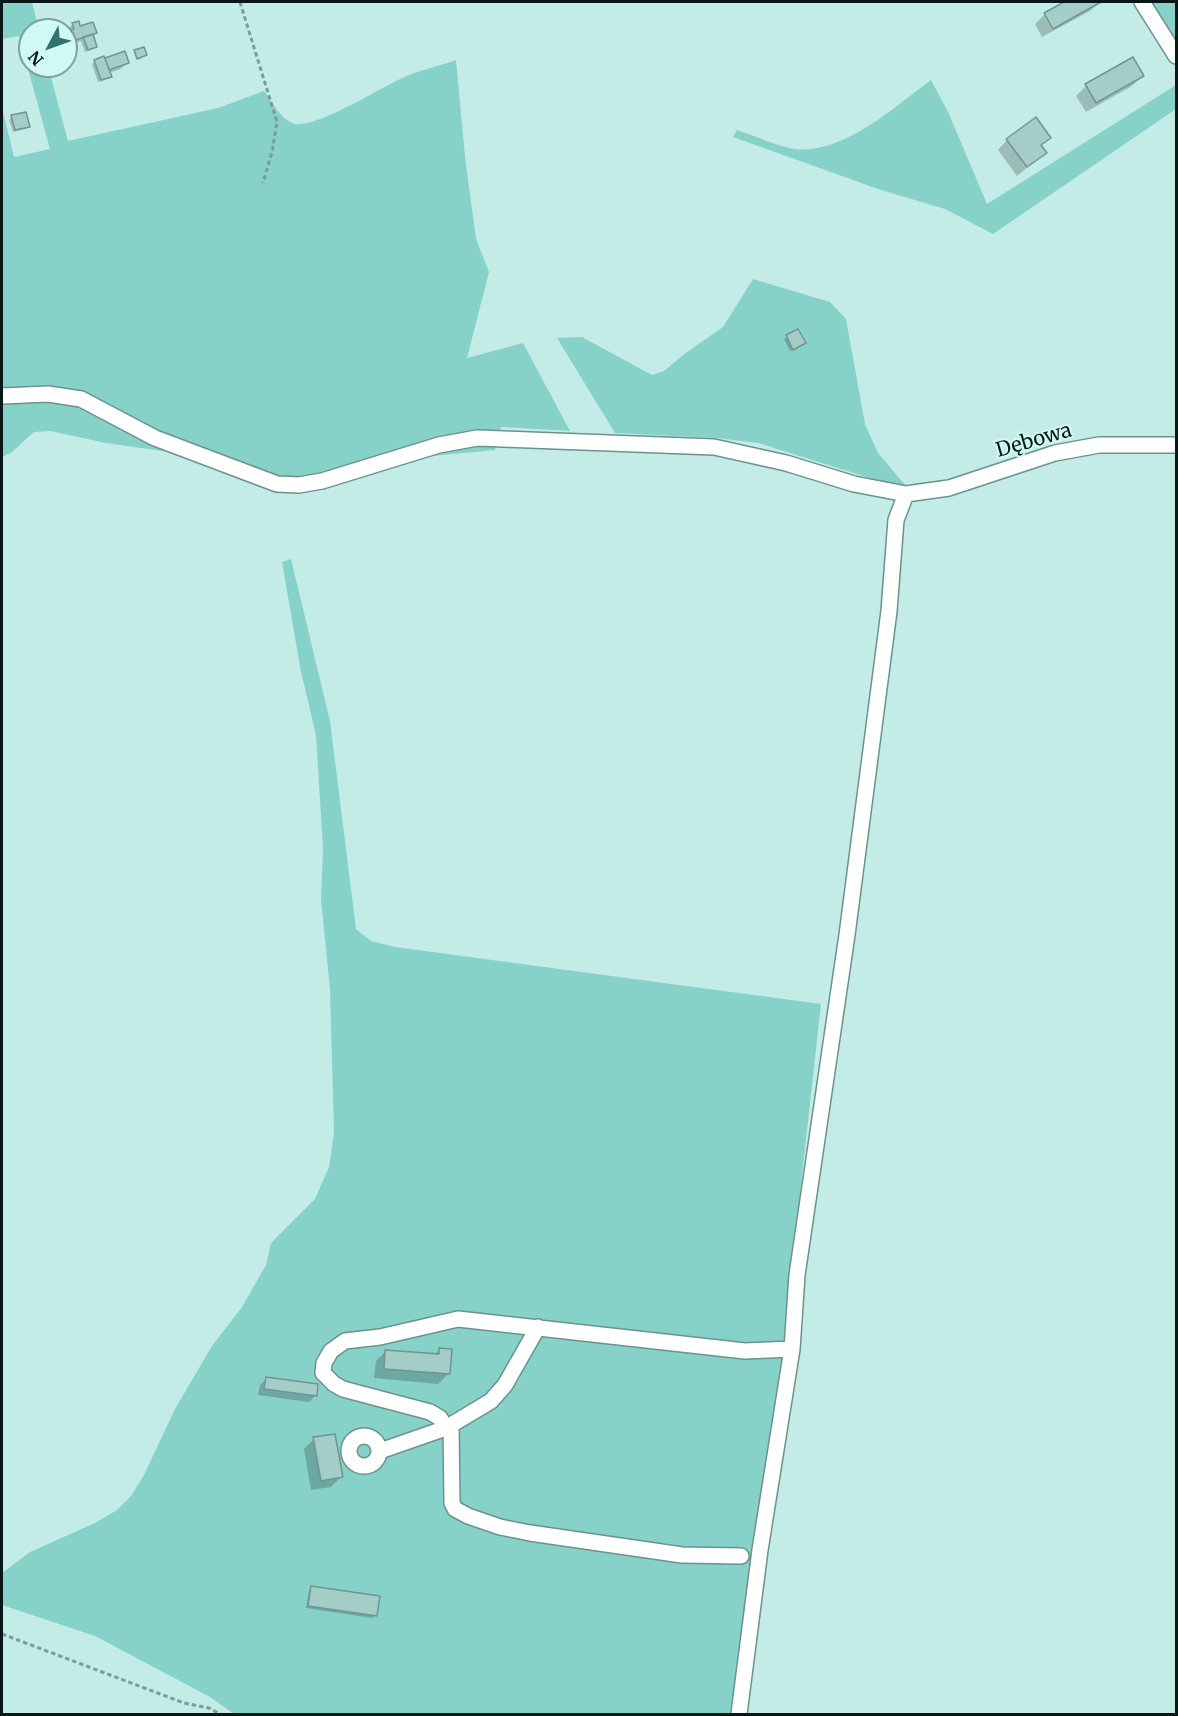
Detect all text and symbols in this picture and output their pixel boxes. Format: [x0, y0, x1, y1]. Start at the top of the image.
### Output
north arrow [18, 18, 78, 78]
text: N [24, 47, 48, 70]
street label: Dębowa [993, 419, 1075, 463]

